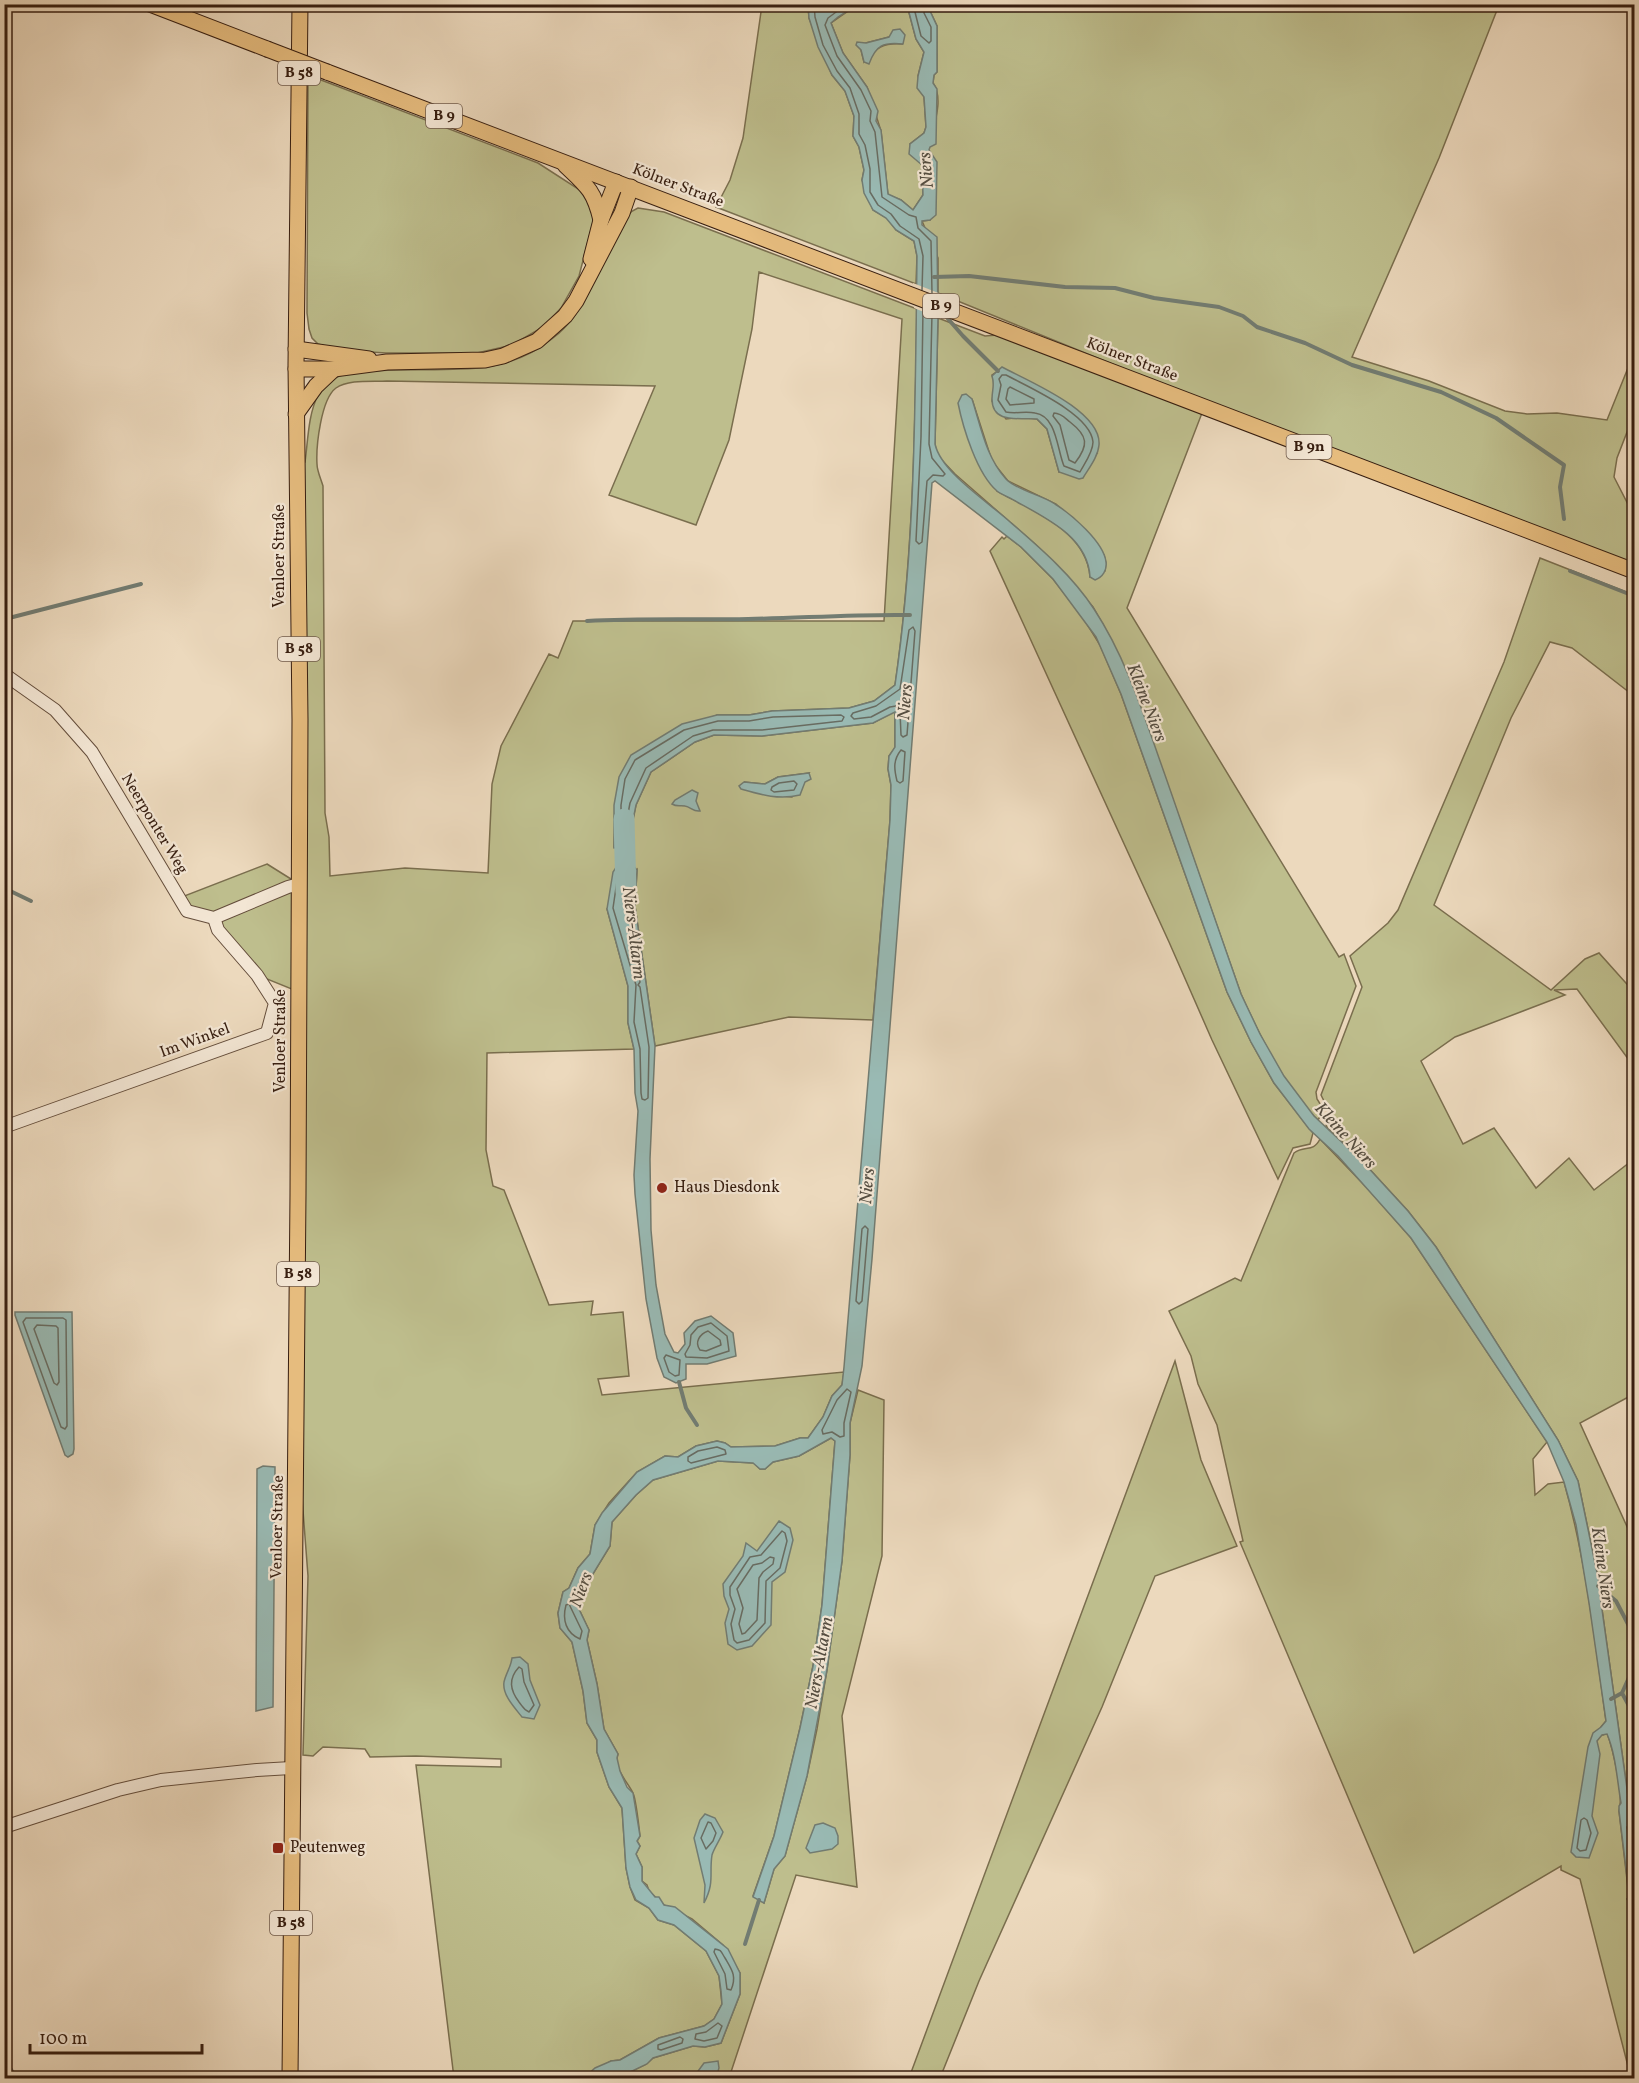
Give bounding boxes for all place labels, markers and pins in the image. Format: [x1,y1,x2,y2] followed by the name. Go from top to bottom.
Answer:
[674,1177,780,1199] place label: Haus Diesdonk
[655,1181,669,1195] marker: Haus Diesdonk
[290,1837,366,1859] place label: Peutenweg
[271,1841,285,1855] marker: Peutenweg

